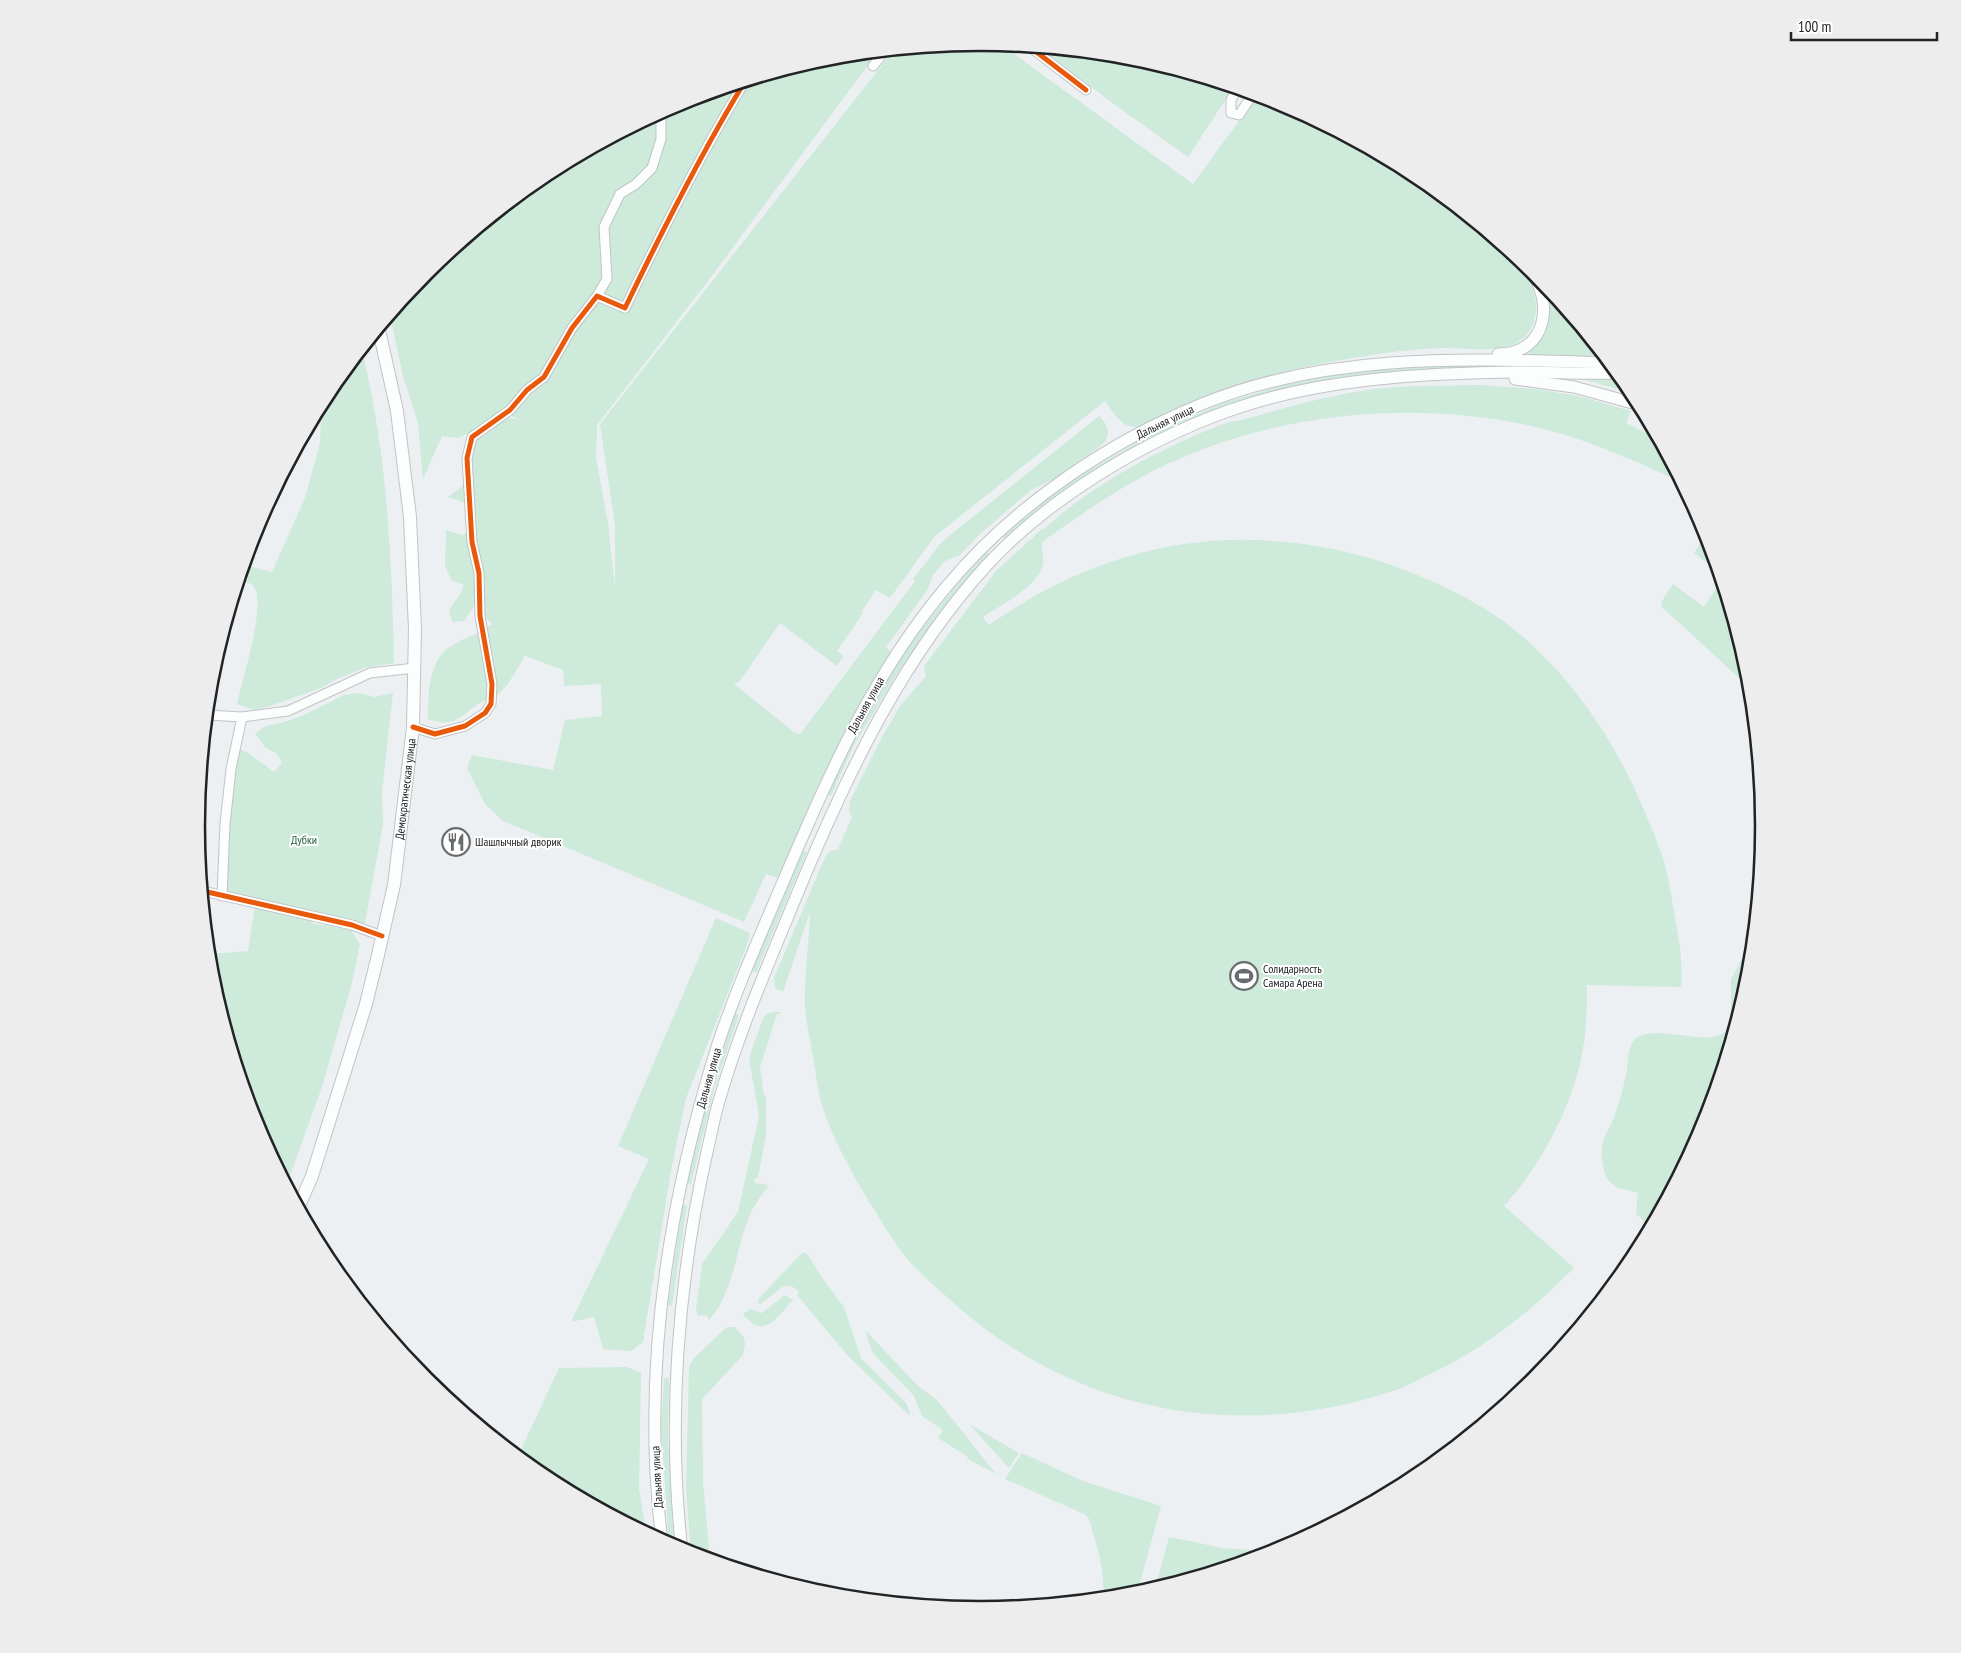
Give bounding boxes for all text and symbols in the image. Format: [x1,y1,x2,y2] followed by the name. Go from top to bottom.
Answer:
[1791,10,1937,42] scale bar
[1798,17,1831,36] text: 100 m
[1133,401,1196,442] street label: Дальняя улица
[844,674,887,736] street label: Дальняя улица
[392,737,419,840] street label: Демократическая улица
[441,827,471,857] restaurant icon: Шашлычный дворик
[291,832,317,847] park label: Дубки
[475,834,562,849] place label: Шашлычный дворик
[1229,961,1259,991] sports icon: Солидарность Самара Арена
[1263,961,1323,990] place label: Солидарность Самара Арена
[693,1046,724,1110] street label: Дальняя улица
[647,1445,666,1509] street label: Дальняя улица

